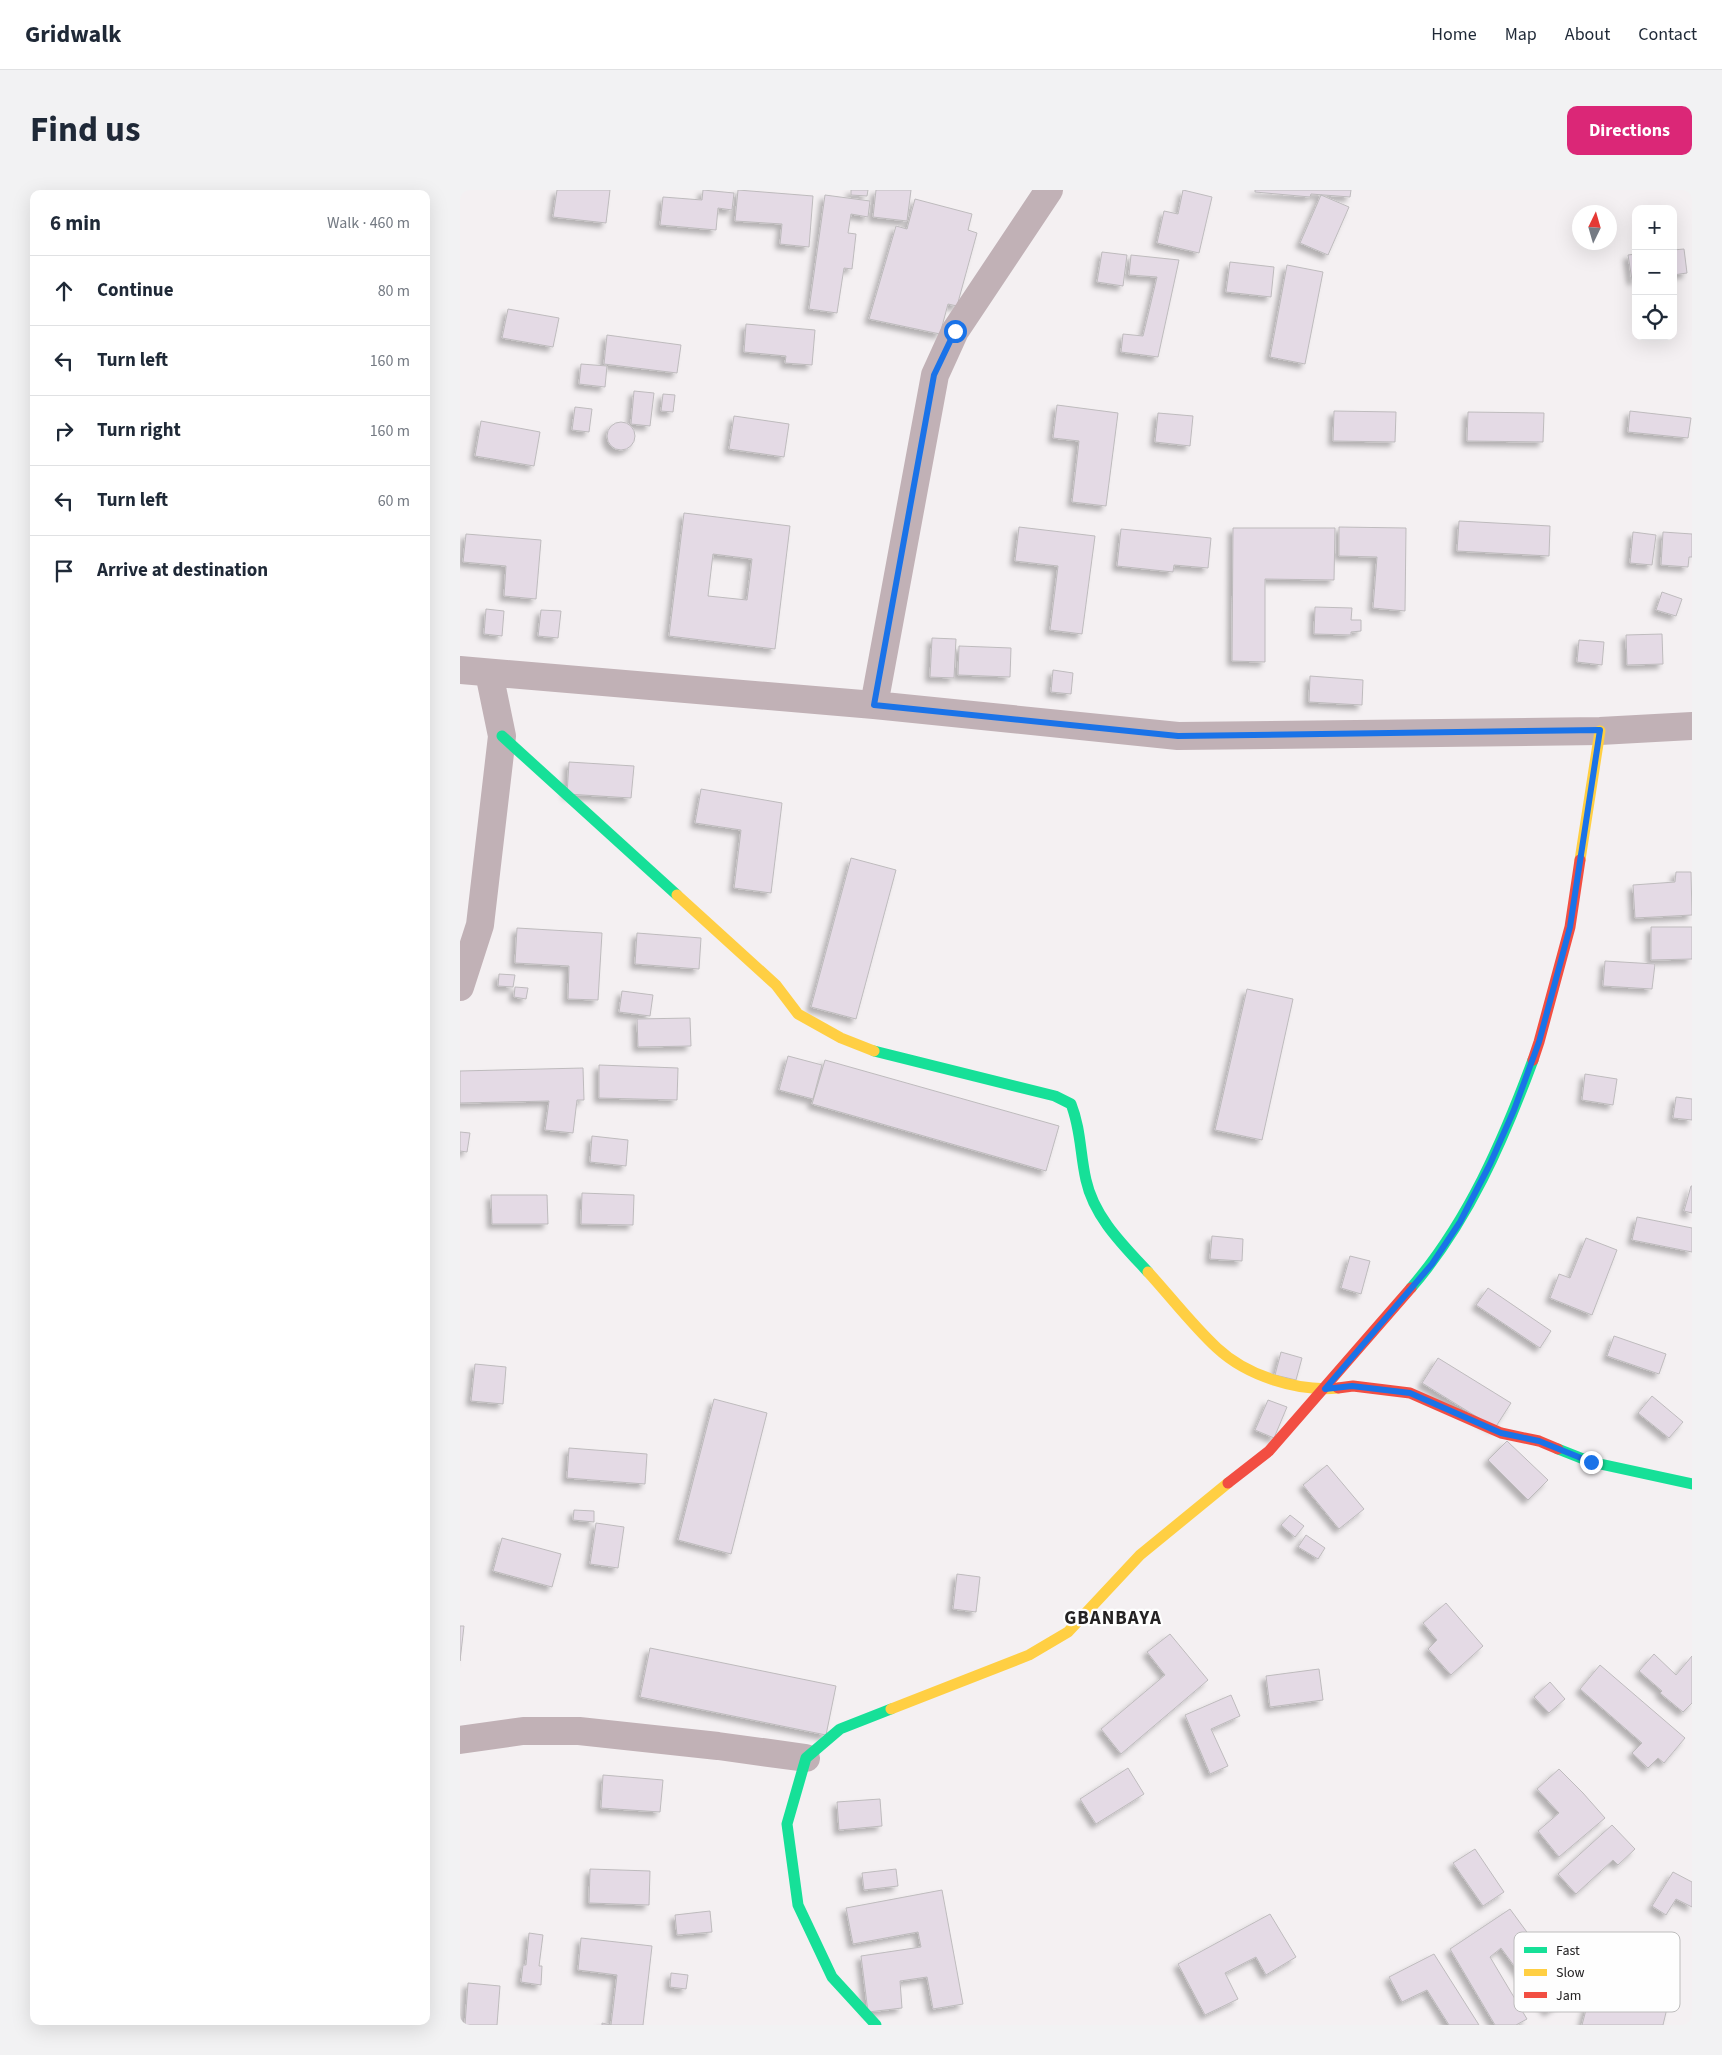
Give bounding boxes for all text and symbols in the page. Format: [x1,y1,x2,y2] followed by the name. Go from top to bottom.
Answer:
[25,17,121,52] text: Gridwalk
[1431,22,1477,47] text: Home
[1505,22,1537,47] text: Map
[1565,22,1610,47] text: About
[1638,22,1697,47] text: Contact
[30,105,140,155] text: Find us
[1567,106,1692,155] button: Directions
[1572,205,1617,250] north arrow
[1632,205,1677,340] map controls
[1632,205,1677,250] button: +
[50,208,101,238] text: 6 min
[327,212,410,234] text: Walk · 460 m
[1632,250,1677,295] button: −
[50,277,78,305] icon: ahead
[97,277,174,304] text: Continue
[378,280,410,302] text: 80 m
[1632,295,1677,340] button: locate
[944,320,967,343] route start
[50,347,78,375] icon: left
[97,347,168,374] text: Turn left
[370,350,410,372] text: 160 m
[50,417,78,445] icon: right
[97,417,181,444] text: Turn right
[370,420,410,442] text: 160 m
[50,487,78,515] icon: left
[97,487,168,514] text: Turn left
[378,490,410,512] text: 60 m
[50,557,78,585] icon: arrive
[97,557,268,584] text: Arrive at destination
[1580,1451,1603,1474] route end
[1064,1605,1162,1632] district label: GBANBAYA
[1514,1932,1680,2012] legend
[1556,1941,1580,1961] text: Fast
[1556,1963,1585,1983] text: Slow
[1556,1986,1581,2006] text: Jam

